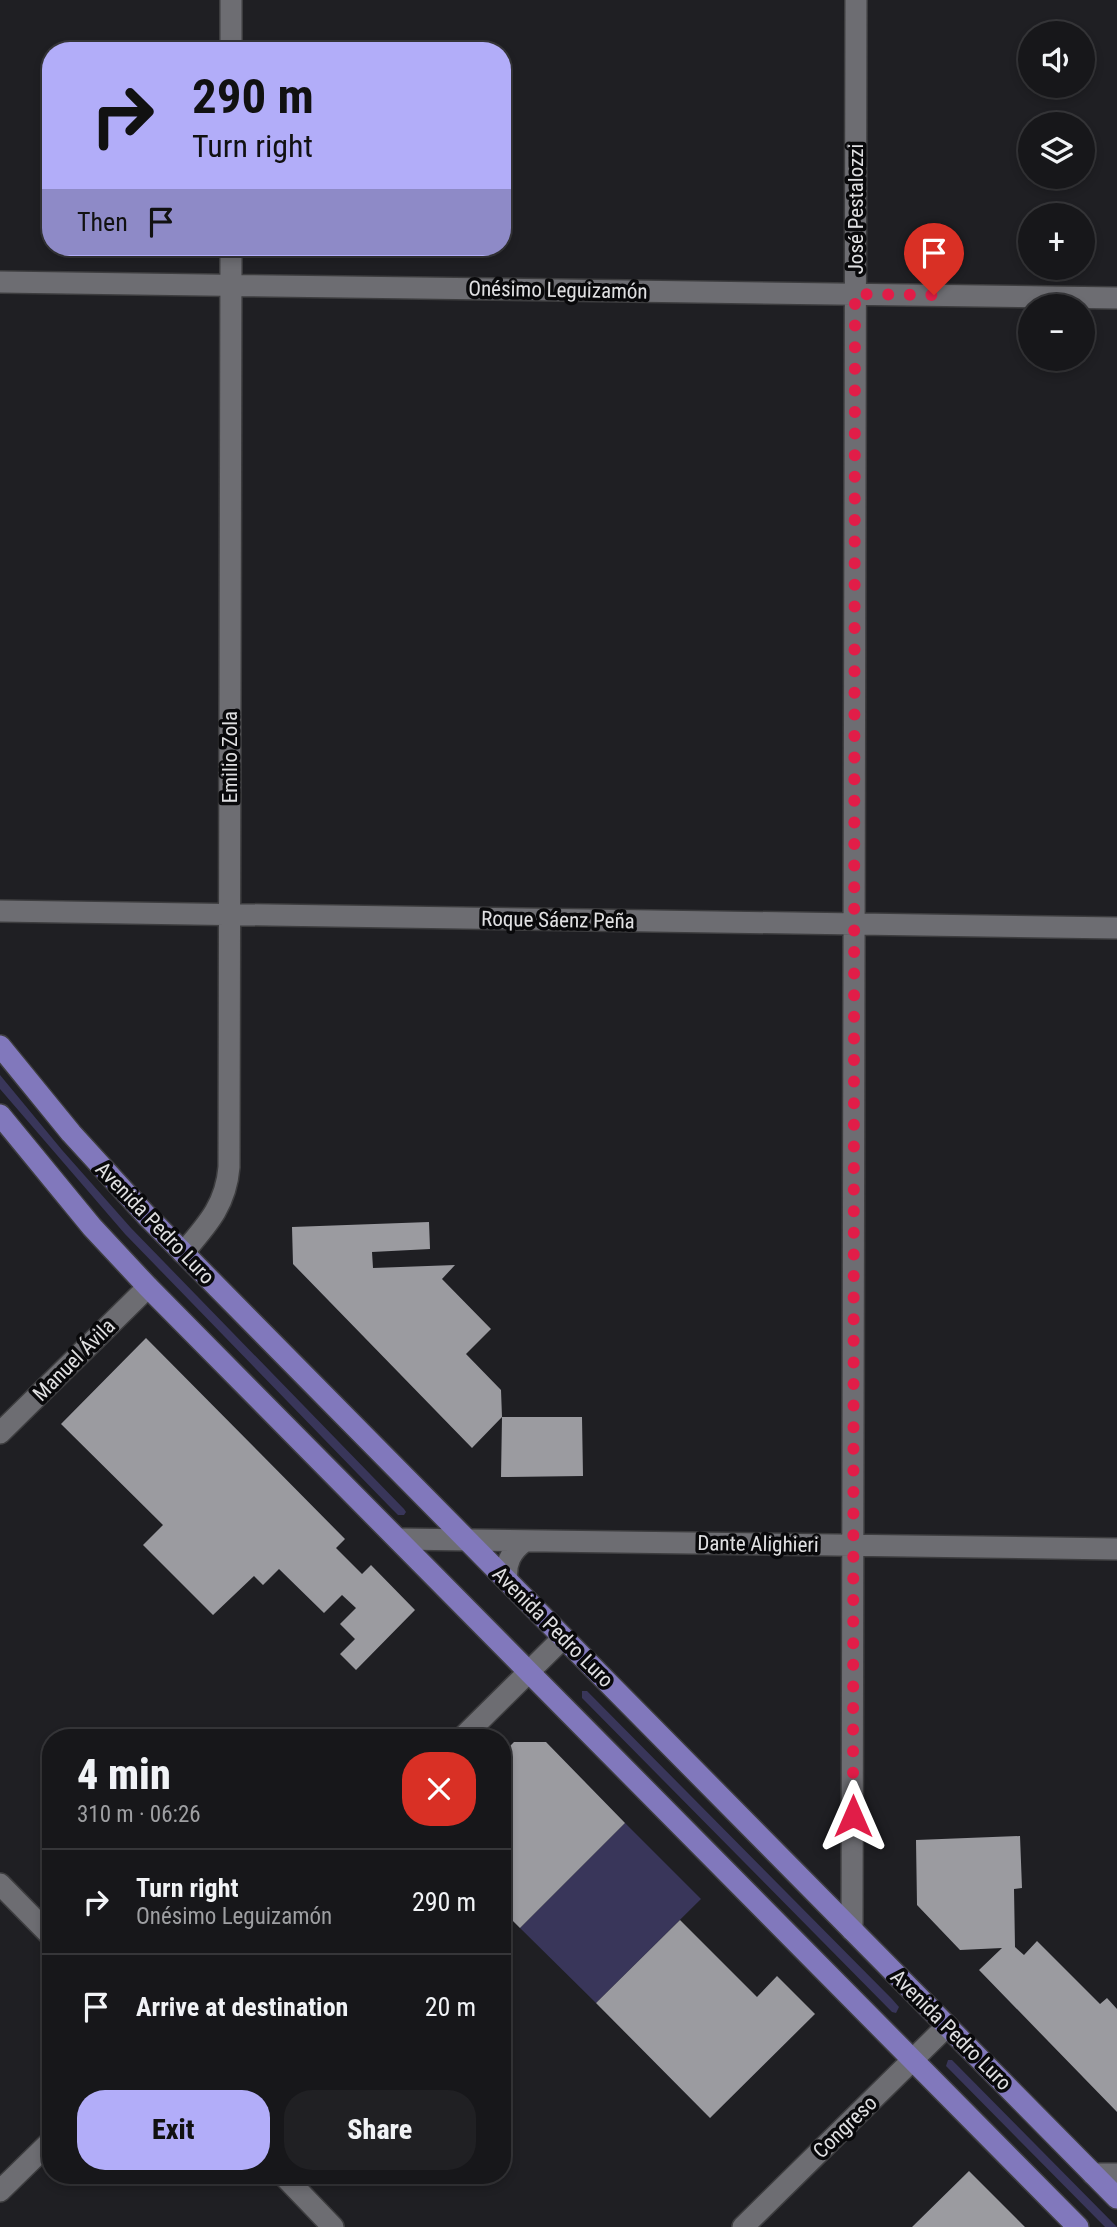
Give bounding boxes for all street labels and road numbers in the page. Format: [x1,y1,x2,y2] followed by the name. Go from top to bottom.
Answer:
[844,144,868,274] street label: José Pestalozzi
[468,276,648,304] street label: Onésimo Leguizamón
[218,711,242,803] street label: Emilio Zola
[481,907,635,933] street label: Roque Sáenz Peña
[91,1157,219,1289] street label: Avenida Pedro Luro
[28,1314,120,1406] street label: Manuel Ávila
[697,1531,819,1557] street label: Dante Alighieri
[488,1562,618,1692] street label: Avenida Pedro Luro
[886,1965,1016,2095] street label: Avenida Pedro Luro
[808,2091,882,2163] street label: Congreso

